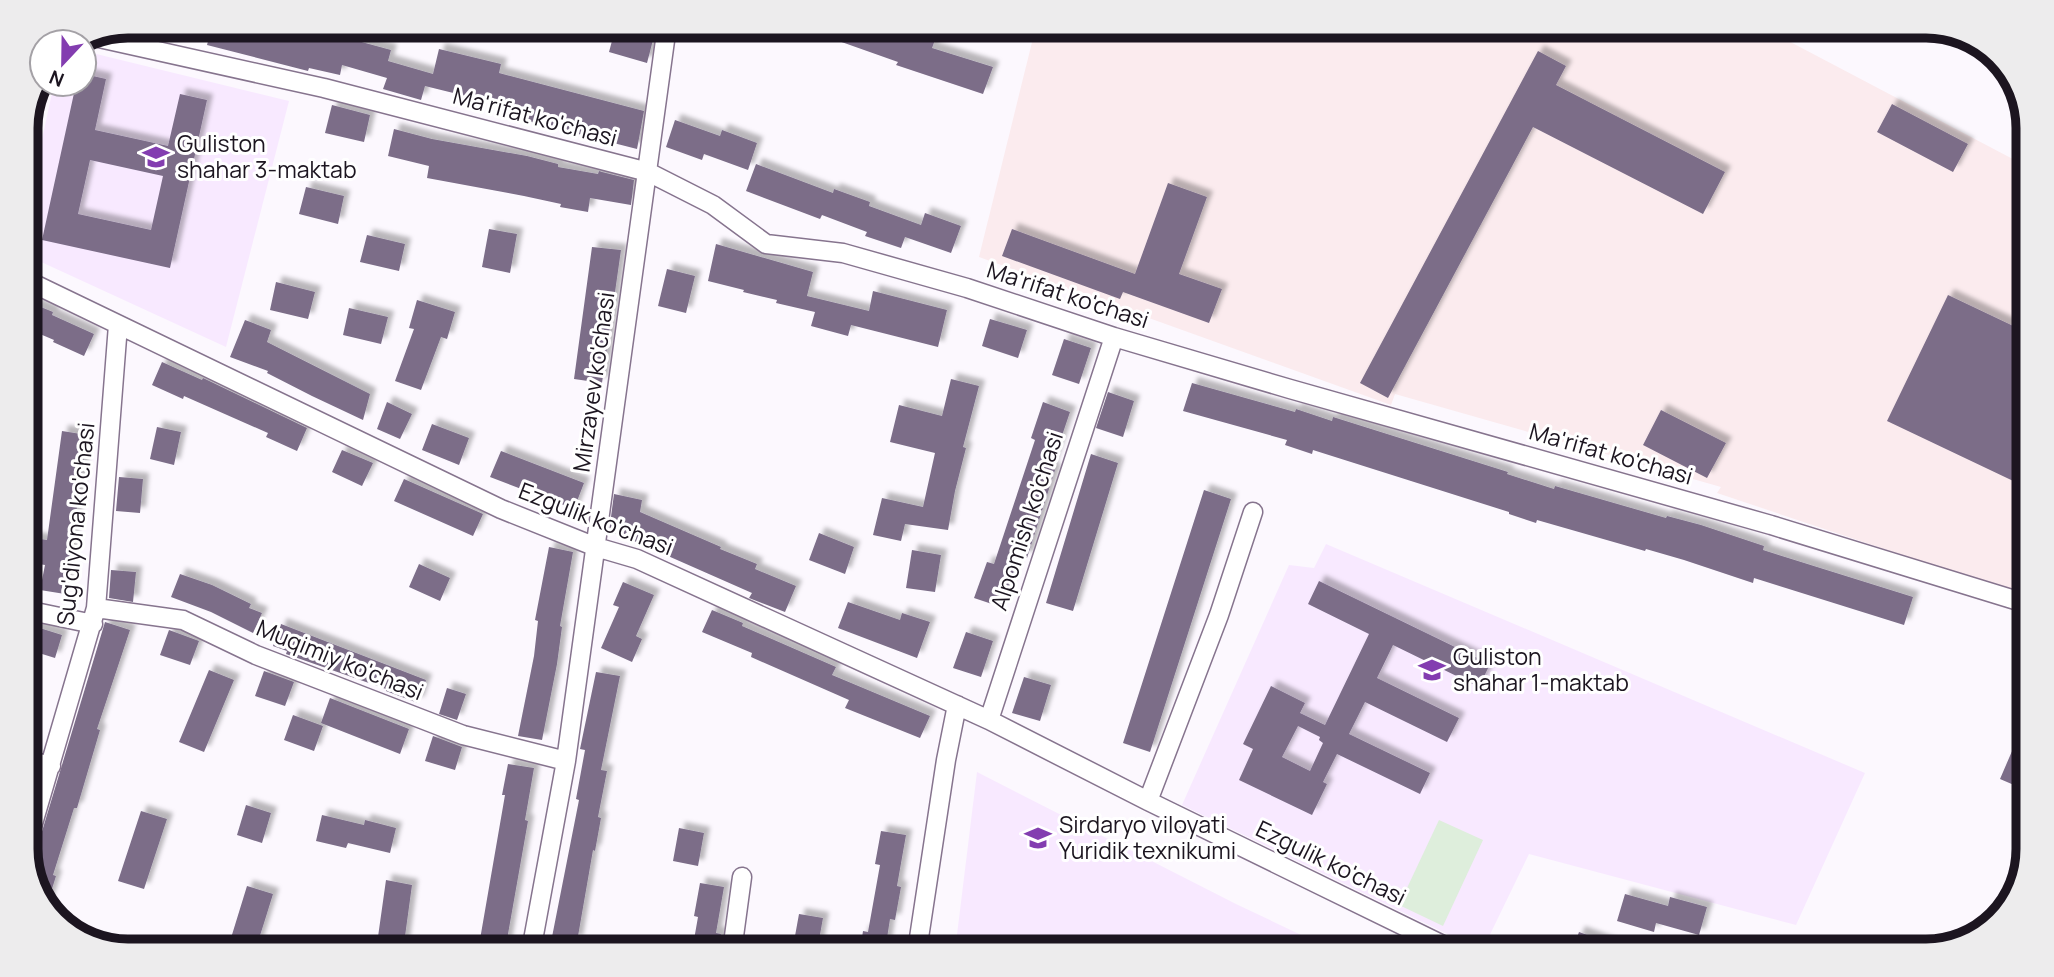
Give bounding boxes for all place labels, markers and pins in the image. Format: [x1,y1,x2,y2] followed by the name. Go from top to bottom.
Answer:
[177,127,357,185] place label: Guliston shahar 3-maktab
[141,142,171,172] school or university icon: Guliston shahar 3-maktab
[1453,640,1629,698] place label: Guliston shahar 1-maktab
[1417,655,1447,685] school or university icon: Guliston shahar 1-maktab
[1059,808,1236,866] place label: Sirdaryo viloyati Yuridik texnikumi
[1023,823,1053,853] school or university icon: Sirdaryo viloyati Yuridik texnikumi

